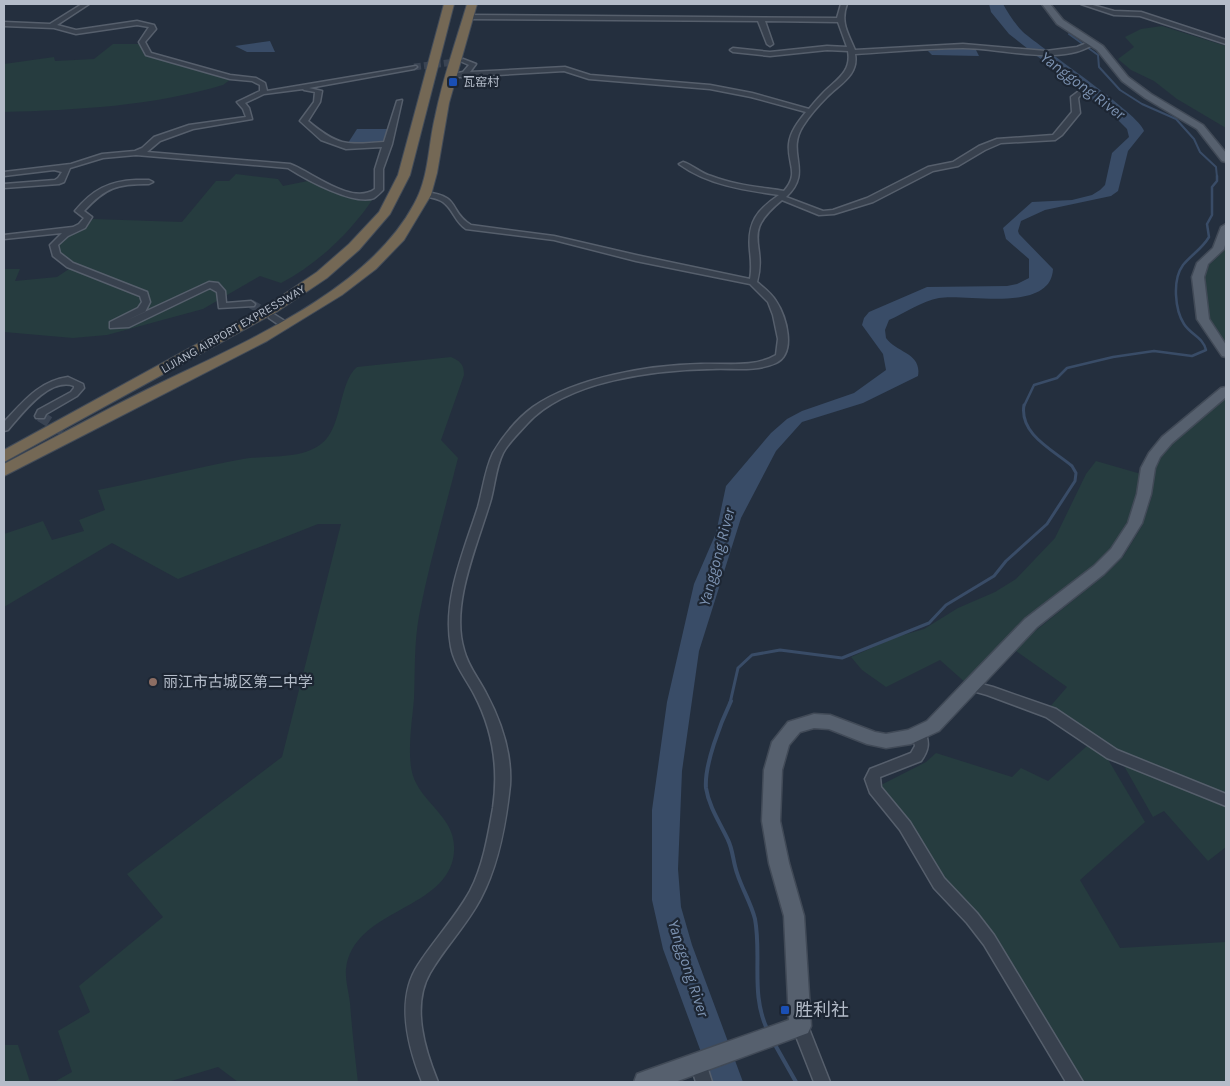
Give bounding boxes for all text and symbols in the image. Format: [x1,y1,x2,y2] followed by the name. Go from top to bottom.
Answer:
[1036,47,1129,124] water label: Yanggong River
[463,75,500,89] place label: 瓦窑村
[447,76,459,88] marker: 瓦窑村
[158,282,308,376] street label: LIJIANG AIRPORT EXPRESSWAY
[694,505,739,609] water label: Yanggong River
[163,673,313,691] place label: 丽江市古城区第二中学
[147,676,159,688] marker: 丽江市古城区第二中学
[664,917,713,1020] water label: Yanggong River
[795,999,849,1021] place label: 胜利社
[779,1004,791,1016] marker: 胜利社

